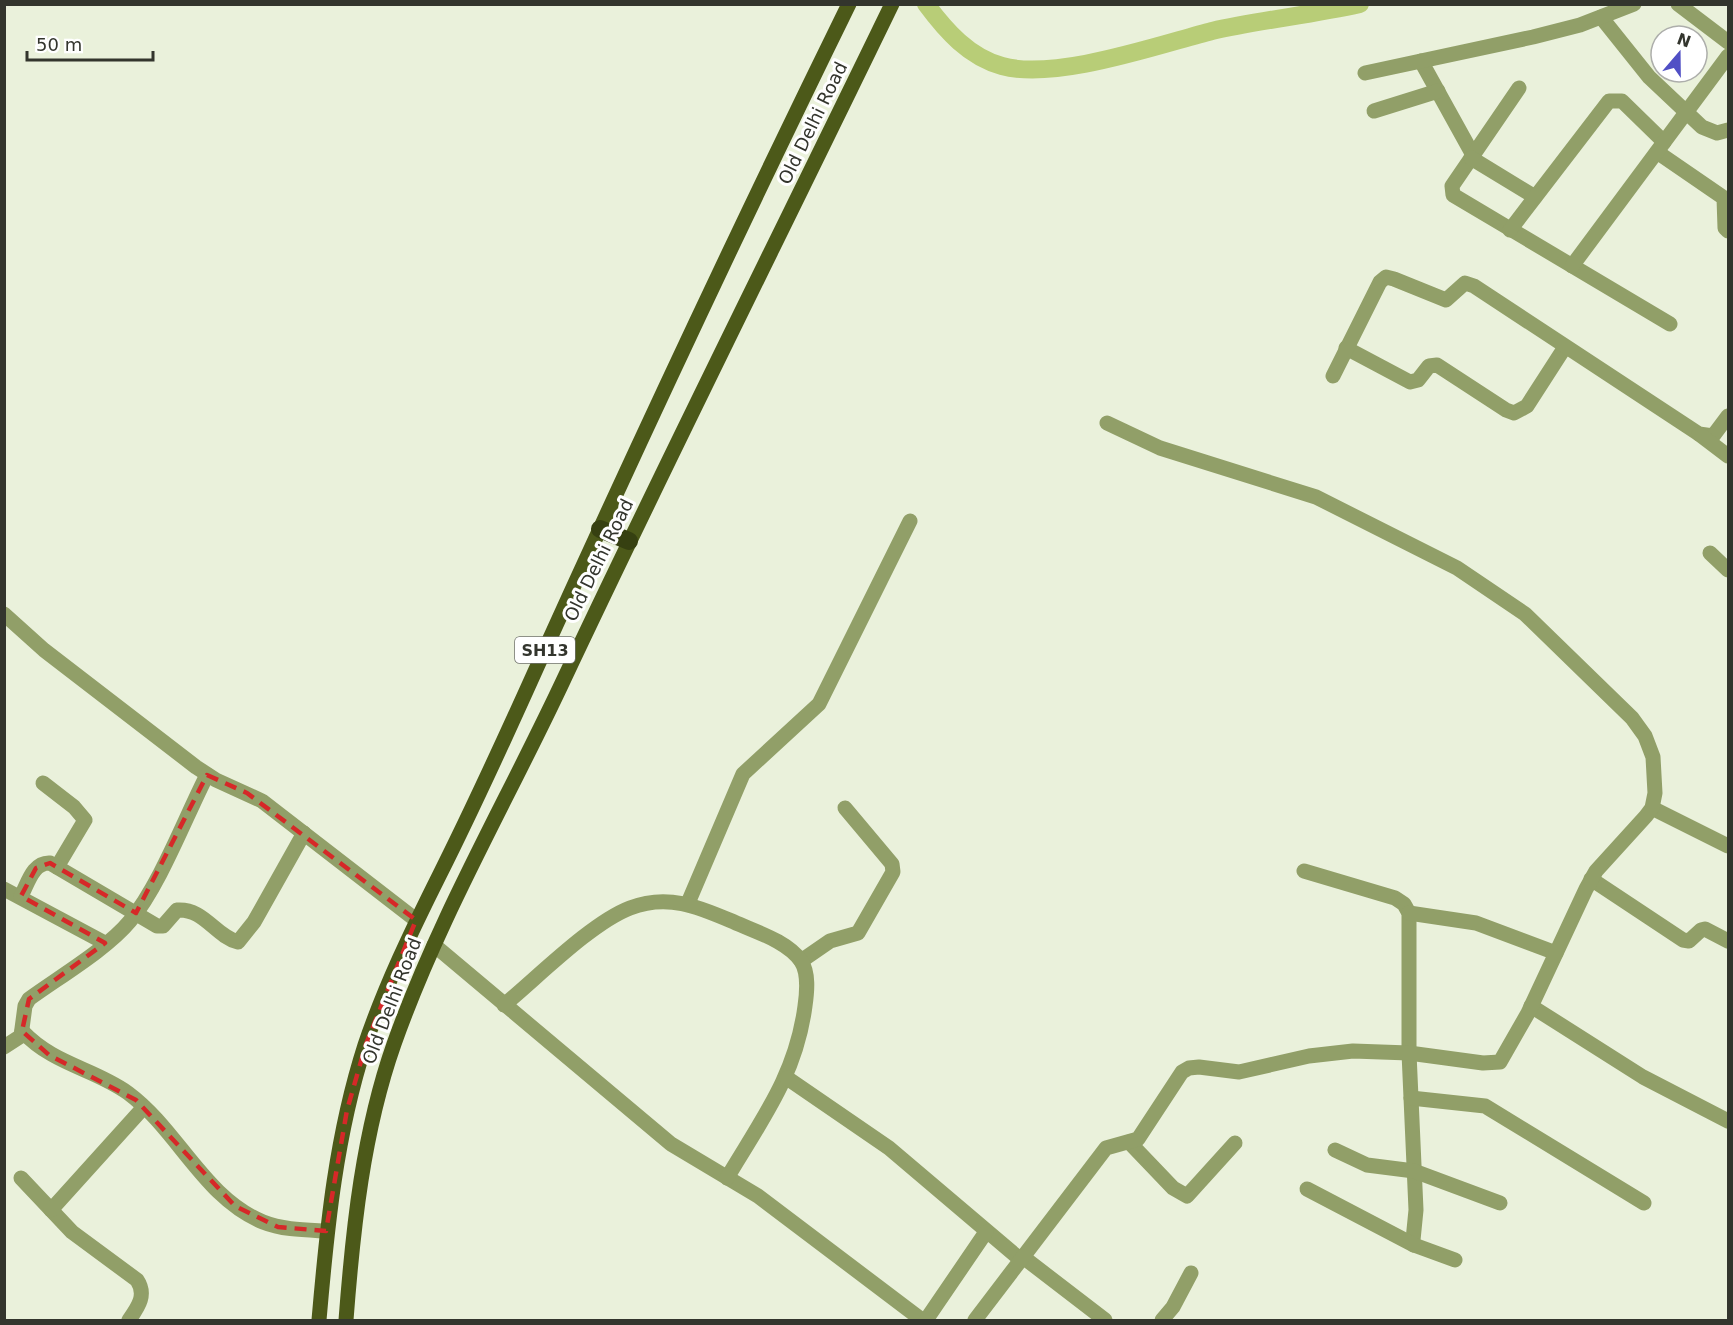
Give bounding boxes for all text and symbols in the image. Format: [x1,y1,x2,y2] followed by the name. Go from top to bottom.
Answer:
[27,24,153,62] scale bar
[1649,24,1709,84] north arrow
[1674,29,1694,52] text: N
[36,34,82,55] text: 50 m
[774,58,851,187] street label: Old Delhi Road
[560,495,637,624] street label: Old Delhi Road
[515,637,575,663] road number: SH13
[358,935,425,1067] street label: Old Delhi Road

